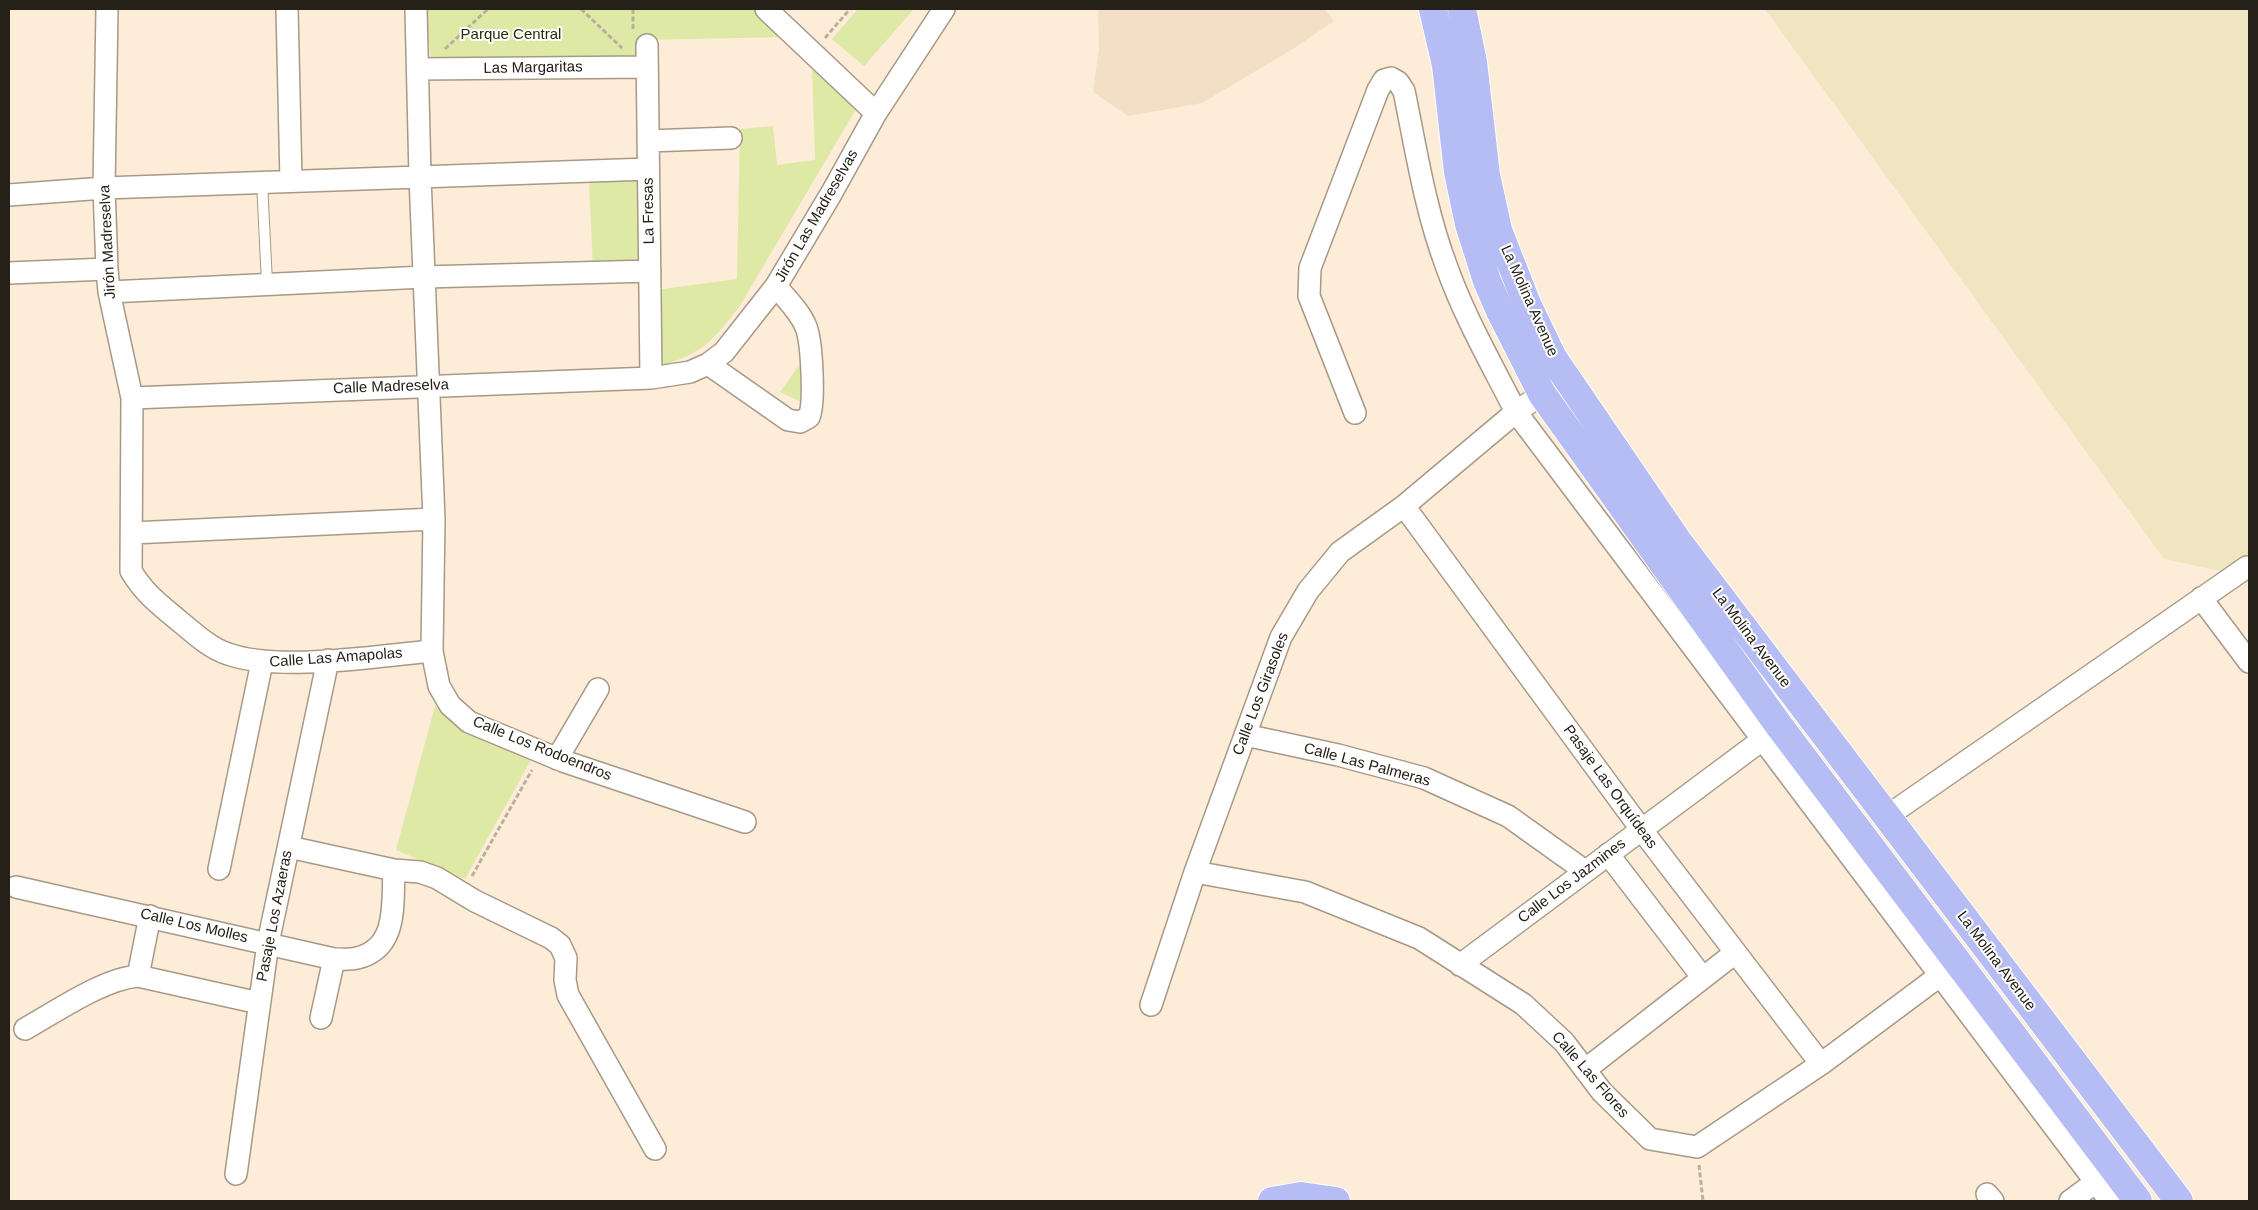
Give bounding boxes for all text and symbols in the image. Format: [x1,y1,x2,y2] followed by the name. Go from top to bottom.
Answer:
[461,26,561,44] park label: Parque Central
[483,58,583,78] street label: Las Margaritas
[772,147,862,285] street label: Jirón Las Madreselvas
[639,178,659,244] street label: La Fresas
[96,185,120,299] street label: Jirón Madreselva
[1496,243,1562,359] street label: La Molina Avenue
[333,376,449,398] street label: Calle Madreselva
[1708,585,1794,691] street label: La Molina Avenue
[1229,630,1293,758] street label: Calle Los Girasoles
[269,644,403,672] street label: Calle Las Amapolas
[470,713,614,785] street label: Calle Los Rodoendros
[1559,722,1661,852] street label: Pasaje Las Orquídeas
[1302,739,1432,791] street label: Calle Las Palmeras
[1515,835,1629,927] street label: Calle Los Jazmines
[253,849,297,983] street label: Pasaje Los Azaeras
[138,905,250,947] street label: Calle Los Molles
[1953,908,2039,1014] street label: La Molina Avenue
[1548,1028,1632,1122] street label: Calle Las Flores

